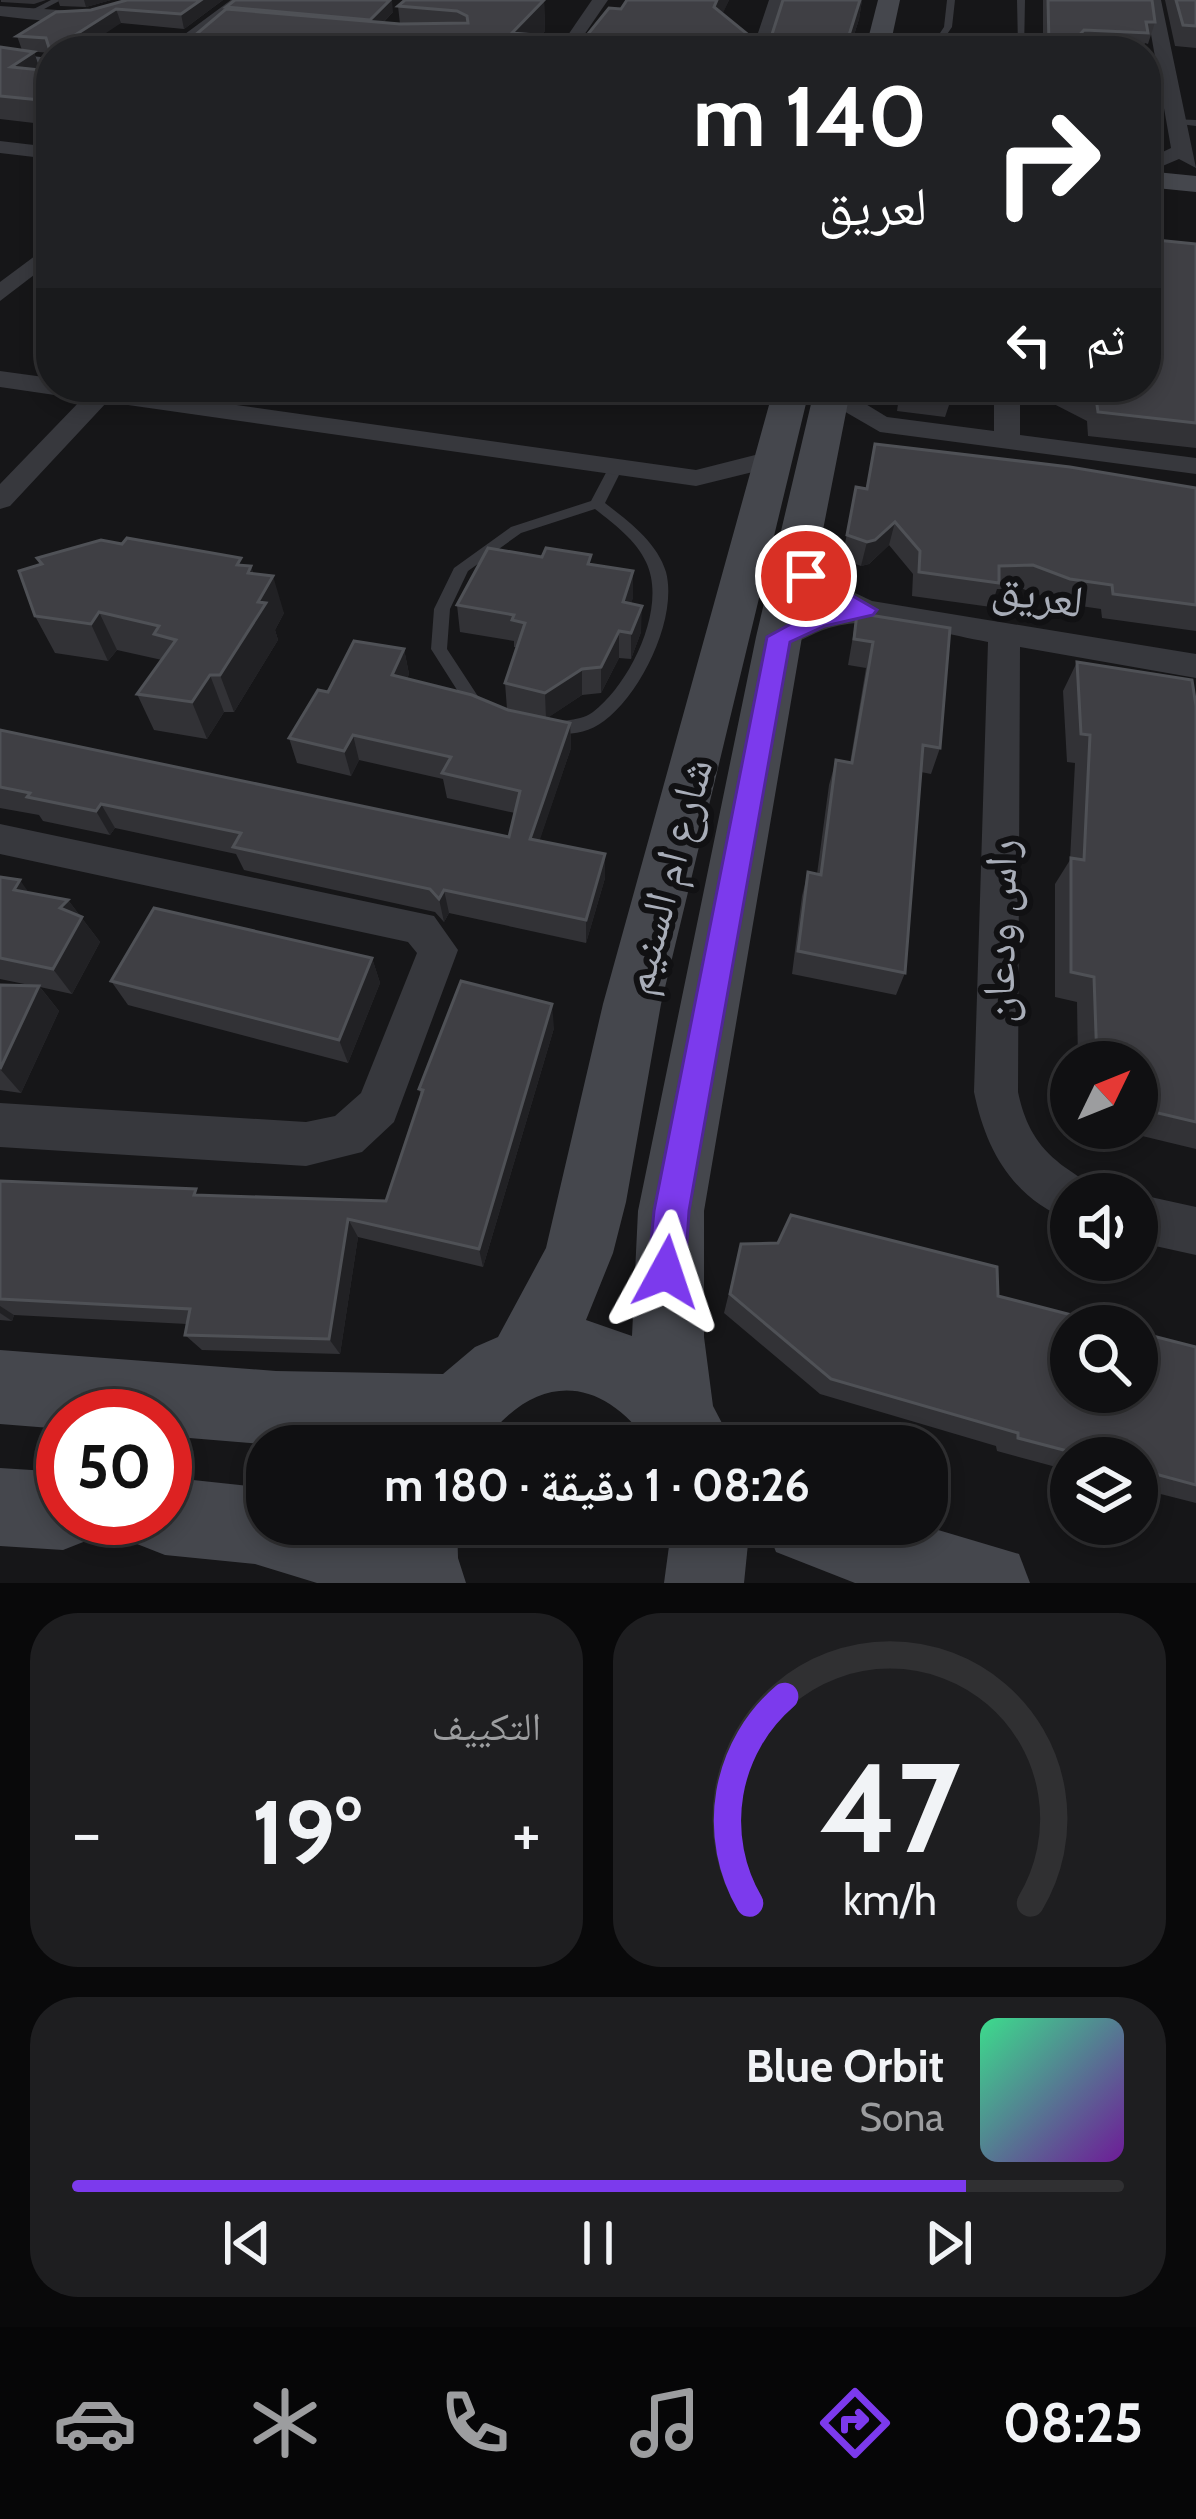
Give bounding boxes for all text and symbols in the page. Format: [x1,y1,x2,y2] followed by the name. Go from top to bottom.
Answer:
[693,65,927,167] text: 140 m
[969,84,1125,240] icon: right
[818,173,927,239] text: لعريق
[996,312,1062,378] icon: left
[1086,312,1125,366] text: ثم
[755,525,857,627] pin
[773,543,839,609] icon: arrive
[988,560,1087,629] street label: لعريق
[609,752,727,1001] street label: شارع ام السنيم
[970,839,1029,1023] street label: راس ودعان
[1050,1041,1158,1149] north arrow
[1050,1041,1158,1545] map controls
[1050,1173,1158,1281] button: sound
[603,1209,729,1335] position arrow
[1050,1305,1158,1413] button: search
[36,1389,192,1545] speed limit sign: 50
[1050,1437,1158,1545] button: layers
[384,1458,810,1512] text: 08:26 · 1 دقيقة · 180 m
[432,1702,541,1750] text: التكييف
[819,1732,960,1883] text: 47
[252,1777,361,1887] text: 19°
[72,1792,101,1873] text: −
[512,1792,541,1873] text: +
[843,1874,936,1926] text: km/h
[746,2039,944,2093] text: Blue Orbit
[859,2093,944,2141] text: Sona
[214,2210,280,2276] icon: previous
[565,2210,631,2276] icon: pause
[916,2210,982,2276] icon: next
[53,2381,137,2465] icon: car
[243,2381,327,2465] icon: climate
[433,2381,517,2465] icon: phone
[623,2381,707,2465] icon: music
[813,2381,897,2465] icon: directions
[1003,2390,1143,2456] text: 08:25

